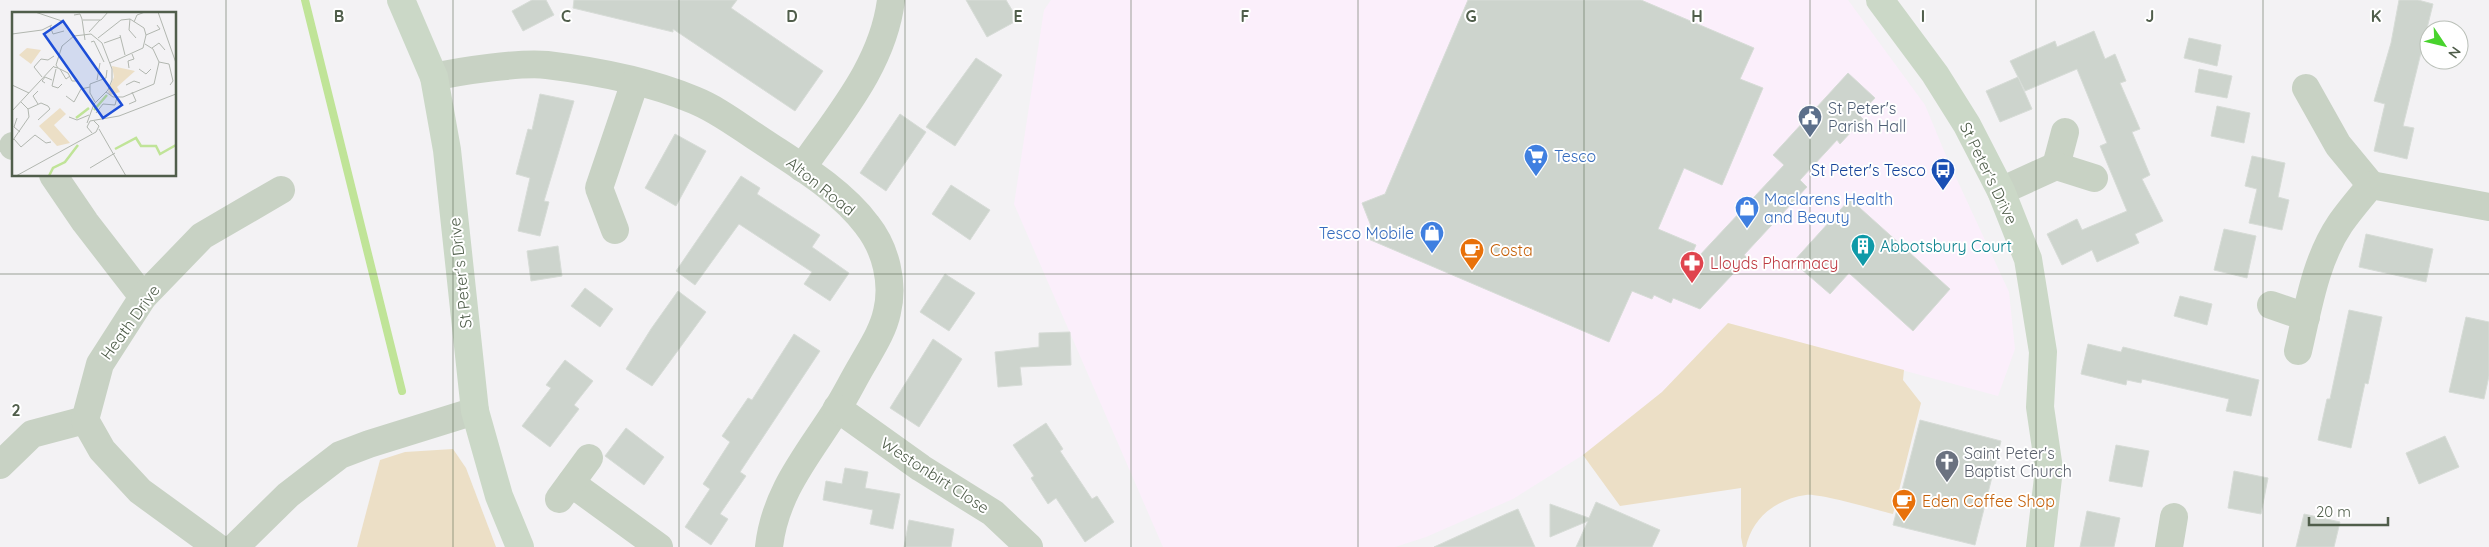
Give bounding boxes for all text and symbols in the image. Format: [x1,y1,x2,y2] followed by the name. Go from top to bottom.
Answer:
[334,6,344,26] text: B
[561,6,571,26] text: C
[786,6,798,26] text: D
[1013,6,1023,26] text: E
[1241,6,1250,26] text: F
[1465,6,1477,26] text: G
[1691,6,1703,26] text: H
[1921,6,1925,26] text: I
[2146,6,2154,26] text: J
[2371,6,2381,26] text: K
[12,12,176,176] inset map
[2419,20,2469,70] north arrow
[2444,43,2465,62] text: N
[1828,98,1906,136] place label: St Peter's Parish Hall
[1797,104,1823,138] public building icon: St Peter's Parish Hall
[1956,119,2022,227] street label: St Peter's Drive
[1523,143,1549,177] supermarket icon: Tesco
[1554,146,1596,166] place label: Tesco
[783,152,859,220] street label: Alton Road
[1930,157,1956,191] bus stop icon: St Peter's Tesco
[1811,160,1926,180] place label: St Peter's Tesco
[1764,189,1893,227] place label: Maclarens Health and Beauty
[1734,195,1760,229] shop icon: Maclarens Health and Beauty
[444,217,476,329] street label: St Peter's Drive
[1419,220,1445,254] shop icon: Tesco Mobile
[1319,223,1414,243] place label: Tesco Mobile
[1850,233,1876,267] building icon: Abbotsbury Court
[1880,236,2012,256] place label: Abbotsbury Court
[1459,237,1485,271] cafe icon: Costa
[1490,240,1533,260] place label: Costa
[1679,250,1705,284] pharmacy icon: Lloyds Pharmacy
[1710,253,1838,273] place label: Lloyds Pharmacy
[96,281,164,363] street label: Heath Drive
[11,400,21,420] text: 2
[877,433,993,517] street label: Westonbirt Close
[1964,443,2072,481] place label: Saint Peter's Baptist Church
[1934,449,1960,483] church icon: Saint Peter's Baptist Church
[1891,488,1917,522] cafe icon: Eden Coffee Shop
[1922,491,2055,511] place label: Eden Coffee Shop
[2309,494,2388,526] scale bar
[2316,502,2351,521] text: 20 m

